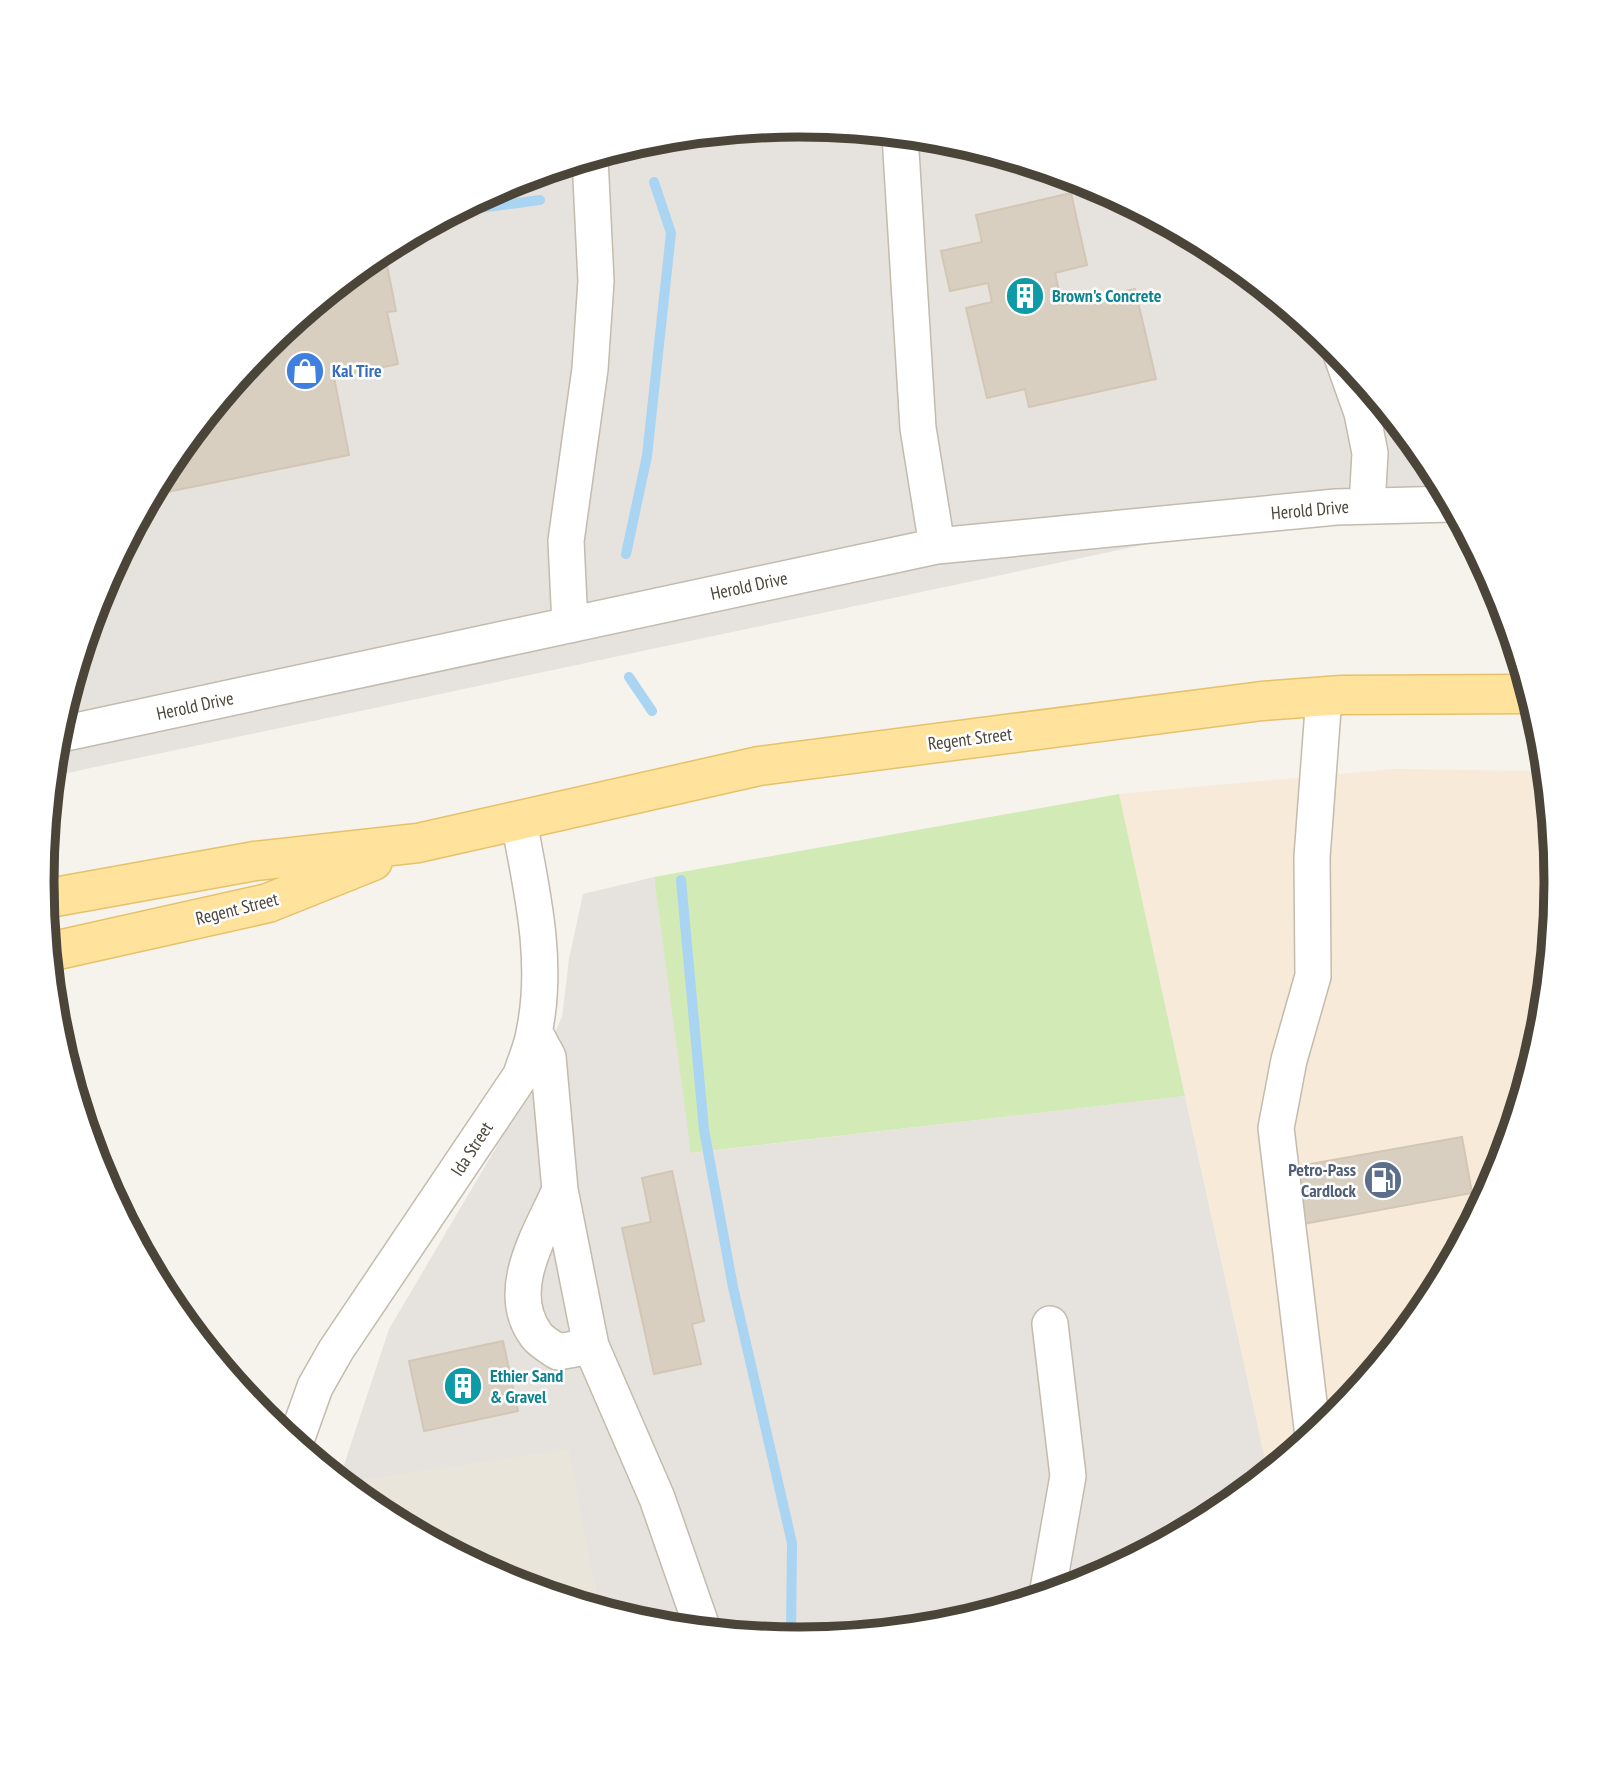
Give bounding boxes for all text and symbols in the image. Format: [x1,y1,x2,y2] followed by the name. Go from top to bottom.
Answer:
[1004,275,1046,317] building icon: Brown's Concrete
[1052,284,1162,307] place label: Brown's Concrete
[284,350,326,392] shop icon: Kal Tire
[332,359,382,382] place label: Kal Tire
[1270,495,1350,524] street label: Herold Drive
[708,566,790,605] street label: Herold Drive
[154,686,236,725] street label: Herold Drive
[927,722,1013,755] street label: Regent Street
[193,887,281,930] street label: Regent Street
[446,1117,498,1180] street label: Ida Street
[1288,1158,1357,1202] place label: Petro-Pass Cardlock
[1362,1159,1404,1201] fuel station icon: Petro-Pass Cardlock
[490,1364,563,1408] place label: Ethier Sand & Gravel
[442,1365,484,1407] building icon: Ethier Sand & Gravel

